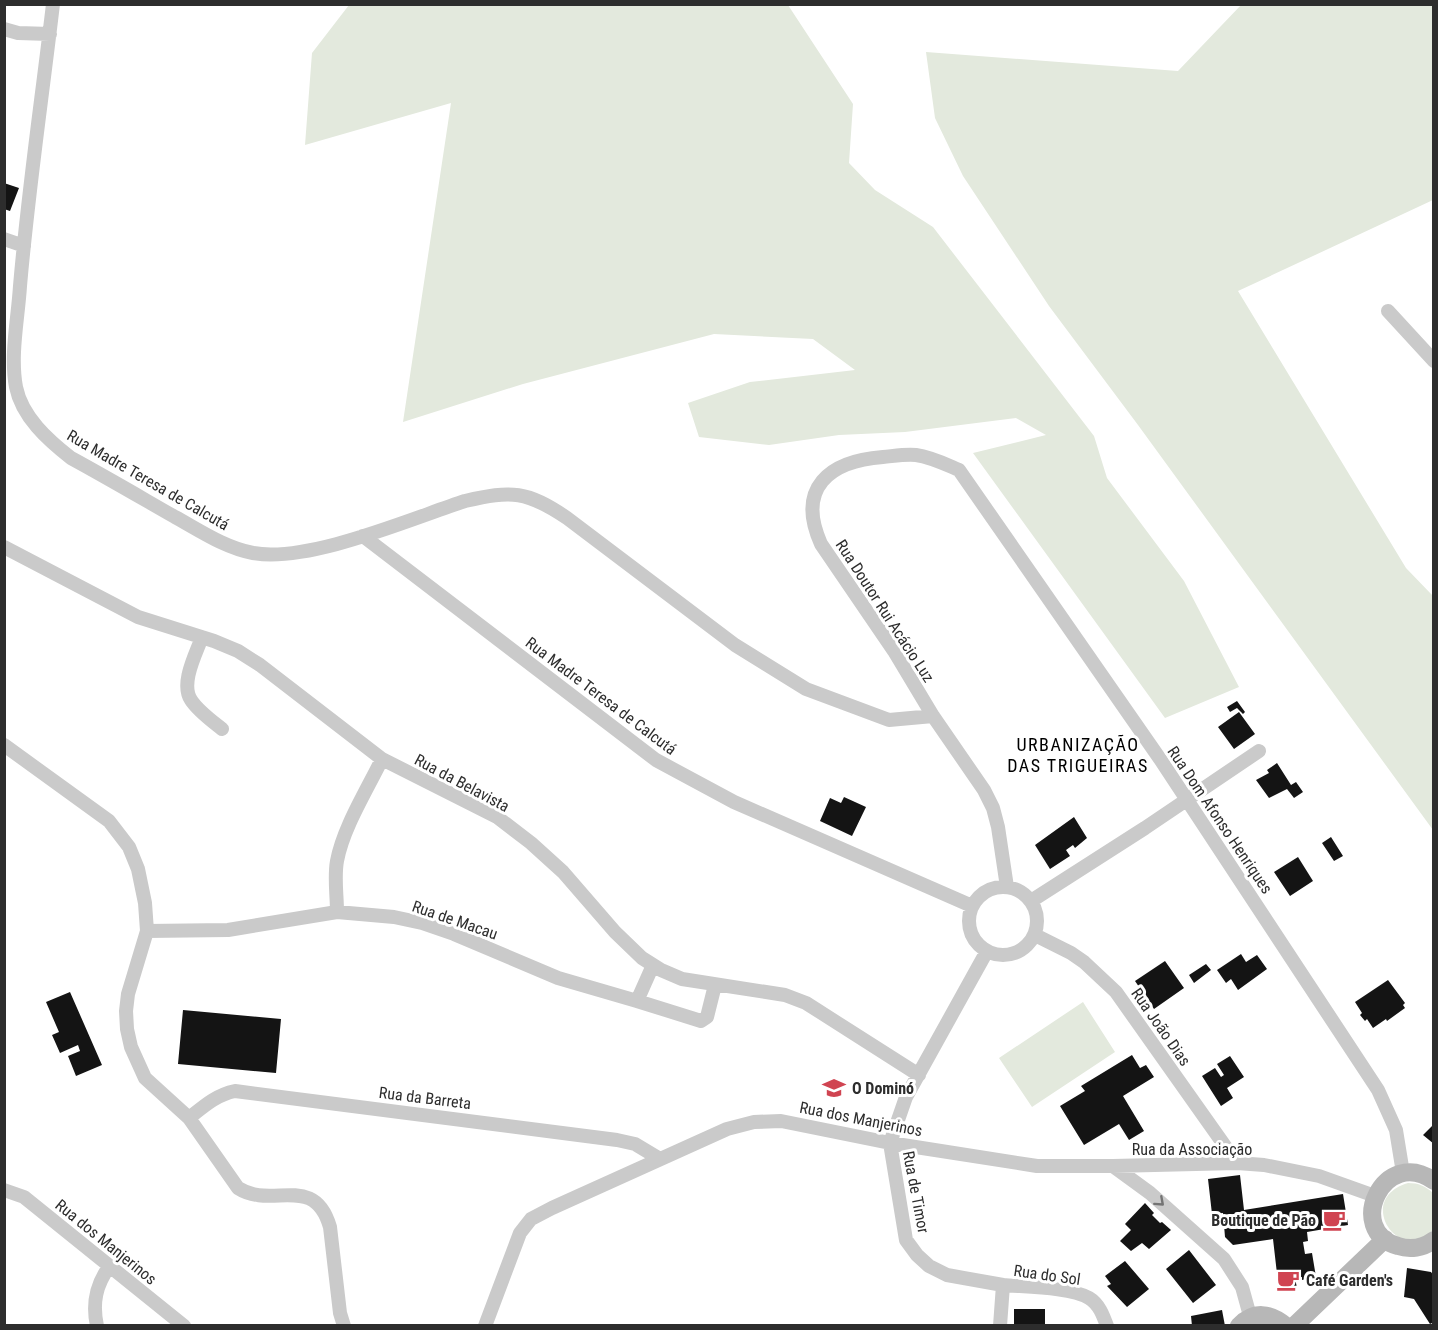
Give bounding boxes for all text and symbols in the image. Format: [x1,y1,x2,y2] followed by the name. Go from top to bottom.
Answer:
[64,426,232,534] street label: Rua Madre Teresa de Calcutá
[832,536,938,686] street label: Rua Doutor Rui Acácio Luz
[522,633,680,759] street label: Rua Madre Teresa de Calcutá
[1007,734,1149,776] district label: URBANIZAÇÃO DAS TRIGUEIRAS
[1164,743,1276,897] street label: Rua Dom Afonso Henriques
[411,750,513,816] street label: Rua da Belavista
[410,896,500,944] street label: Rua de Macau
[1127,984,1195,1070] street label: Rua João Dias
[821,1075,847,1101] school or university icon: O Dominó
[852,1079,914,1098] place label: O Dominó
[378,1083,472,1113] street label: Rua da Barreta
[798,1098,924,1140] street label: Rua dos Manjerinos
[1132,1140,1252,1159] street label: Rua da Associação
[899,1149,933,1235] street label: Rua de Timor
[52,1195,160,1289] street label: Rua dos Manjerinos
[1153,1195,1164,1206] one-way arrow
[1321,1207,1347,1233] cafe icon: Boutique de Pão
[1211,1211,1316,1230] place label: Boutique de Pão
[1012,1261,1082,1289] street label: Rua do Sol
[1275,1267,1301,1293] cafe icon: Café Garden's
[1306,1271,1393,1290] place label: Café Garden's

